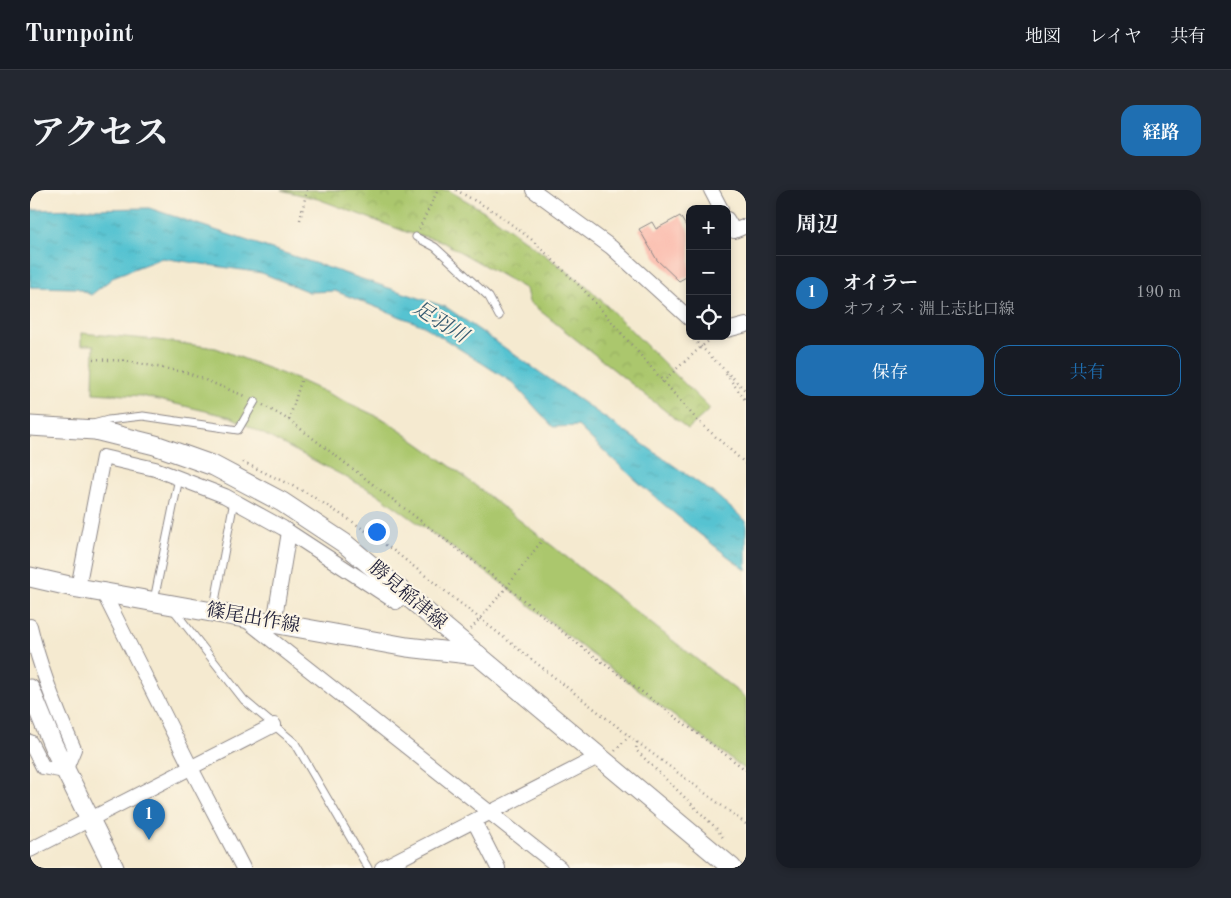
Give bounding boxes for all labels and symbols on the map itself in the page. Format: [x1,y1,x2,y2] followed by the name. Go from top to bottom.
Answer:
[409,297,473,348] water label: 足羽川
[364,519,390,545] your location
[365,557,451,634] street label: 勝見稲津線
[205,599,302,637] street label: 篠尾出作線
[133,799,165,840] pin: 1

